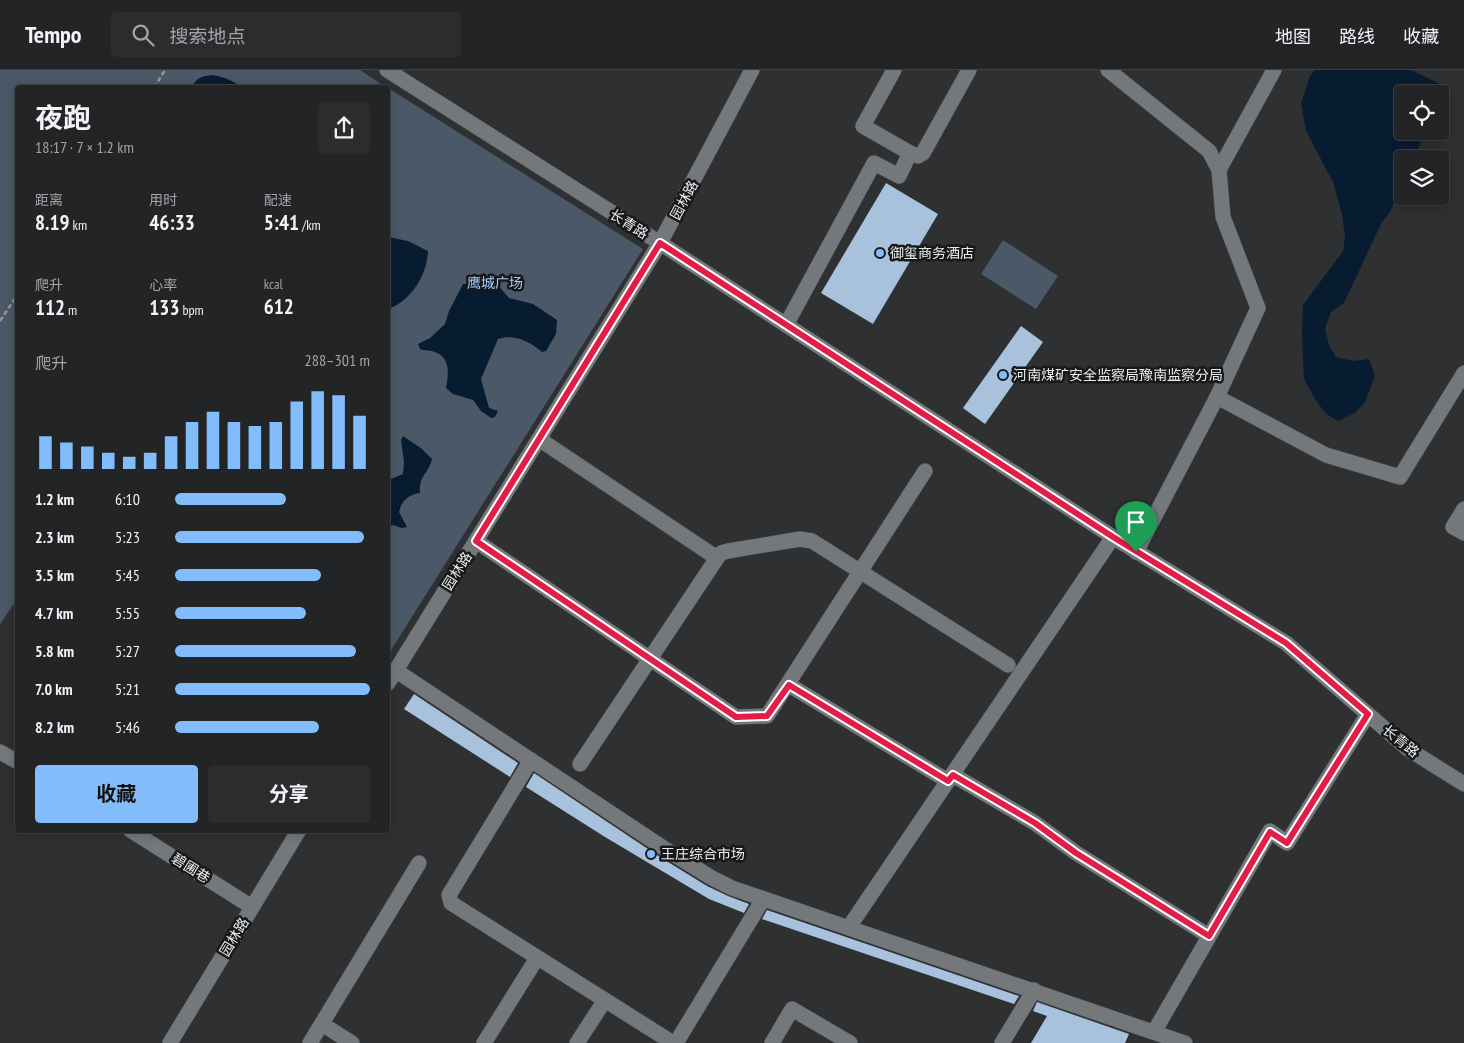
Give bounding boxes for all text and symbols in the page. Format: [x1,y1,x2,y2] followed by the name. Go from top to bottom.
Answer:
[111,12,461,57] search box
[25,19,81,50] text: Tempo
[129,21,157,49] icon: search
[169,24,245,48] text: 搜索地点
[1275,25,1311,48] text: 地图
[1339,25,1375,48] text: 路线
[1403,25,1439,48] text: 收藏
[1394,85,1449,205] map controls
[1394,85,1449,140] button: locate
[35,99,91,136] text: 夜跑
[318,102,370,154] button: share
[35,137,134,157] text: 18:17 · 7 × 1.2 km
[1394,150,1449,205] button: layers
[666,177,702,223] street label: 园林路
[35,191,63,209] text: 距离
[149,191,177,209] text: 用时
[264,191,292,209] text: 配速
[606,205,652,243] street label: 长青路
[35,209,70,236] text: 8.19
[149,209,195,236] text: 46:33
[264,209,299,236] text: 5:41
[70,216,87,234] text: km
[299,216,321,234] text: /km
[890,244,974,262] place label: 御玺商务酒店
[874,247,886,259] marker: 御玺商务酒店
[467,274,523,292] park label: 鹰城广场
[264,275,283,293] text: kcal
[35,276,63,294] text: 爬升
[149,276,177,294] text: 心率
[264,293,294,320] text: 612
[35,294,65,321] text: 112
[149,294,179,321] text: 133
[65,301,77,319] text: m
[179,301,204,319] text: bpm
[305,350,370,370] text: 288–301 m
[35,353,67,373] text: 爬升
[1013,366,1223,384] place label: 河南煤矿安全监察局豫南监察分局
[997,369,1009,381] marker: 河南煤矿安全监察局豫南监察分局
[35,489,74,509] text: 1.2 km
[115,489,140,509] text: 6:10
[1115,501,1157,552] pin
[1122,508,1150,536] icon: arrive
[35,527,74,547] text: 2.3 km
[115,527,140,547] text: 5:23
[438,548,476,594] street label: 园林路
[35,565,74,585] text: 3.5 km
[115,565,140,585] text: 5:45
[35,603,73,623] text: 4.7 km
[115,603,140,623] text: 5:55
[35,641,74,661] text: 5.8 km
[115,641,140,661] text: 5:27
[35,679,73,699] text: 7.0 km
[115,679,140,699] text: 5:21
[35,717,74,737] text: 8.2 km
[115,717,140,737] text: 5:46
[1379,721,1423,761] street label: 长青路
[35,765,198,823] button: 收藏
[208,765,370,823] button: 分享
[661,845,745,863] place label: 王庄综合市场
[645,848,657,860] marker: 王庄综合市场
[168,849,214,887] street label: 碧圃巷
[215,914,253,960] street label: 园林路

